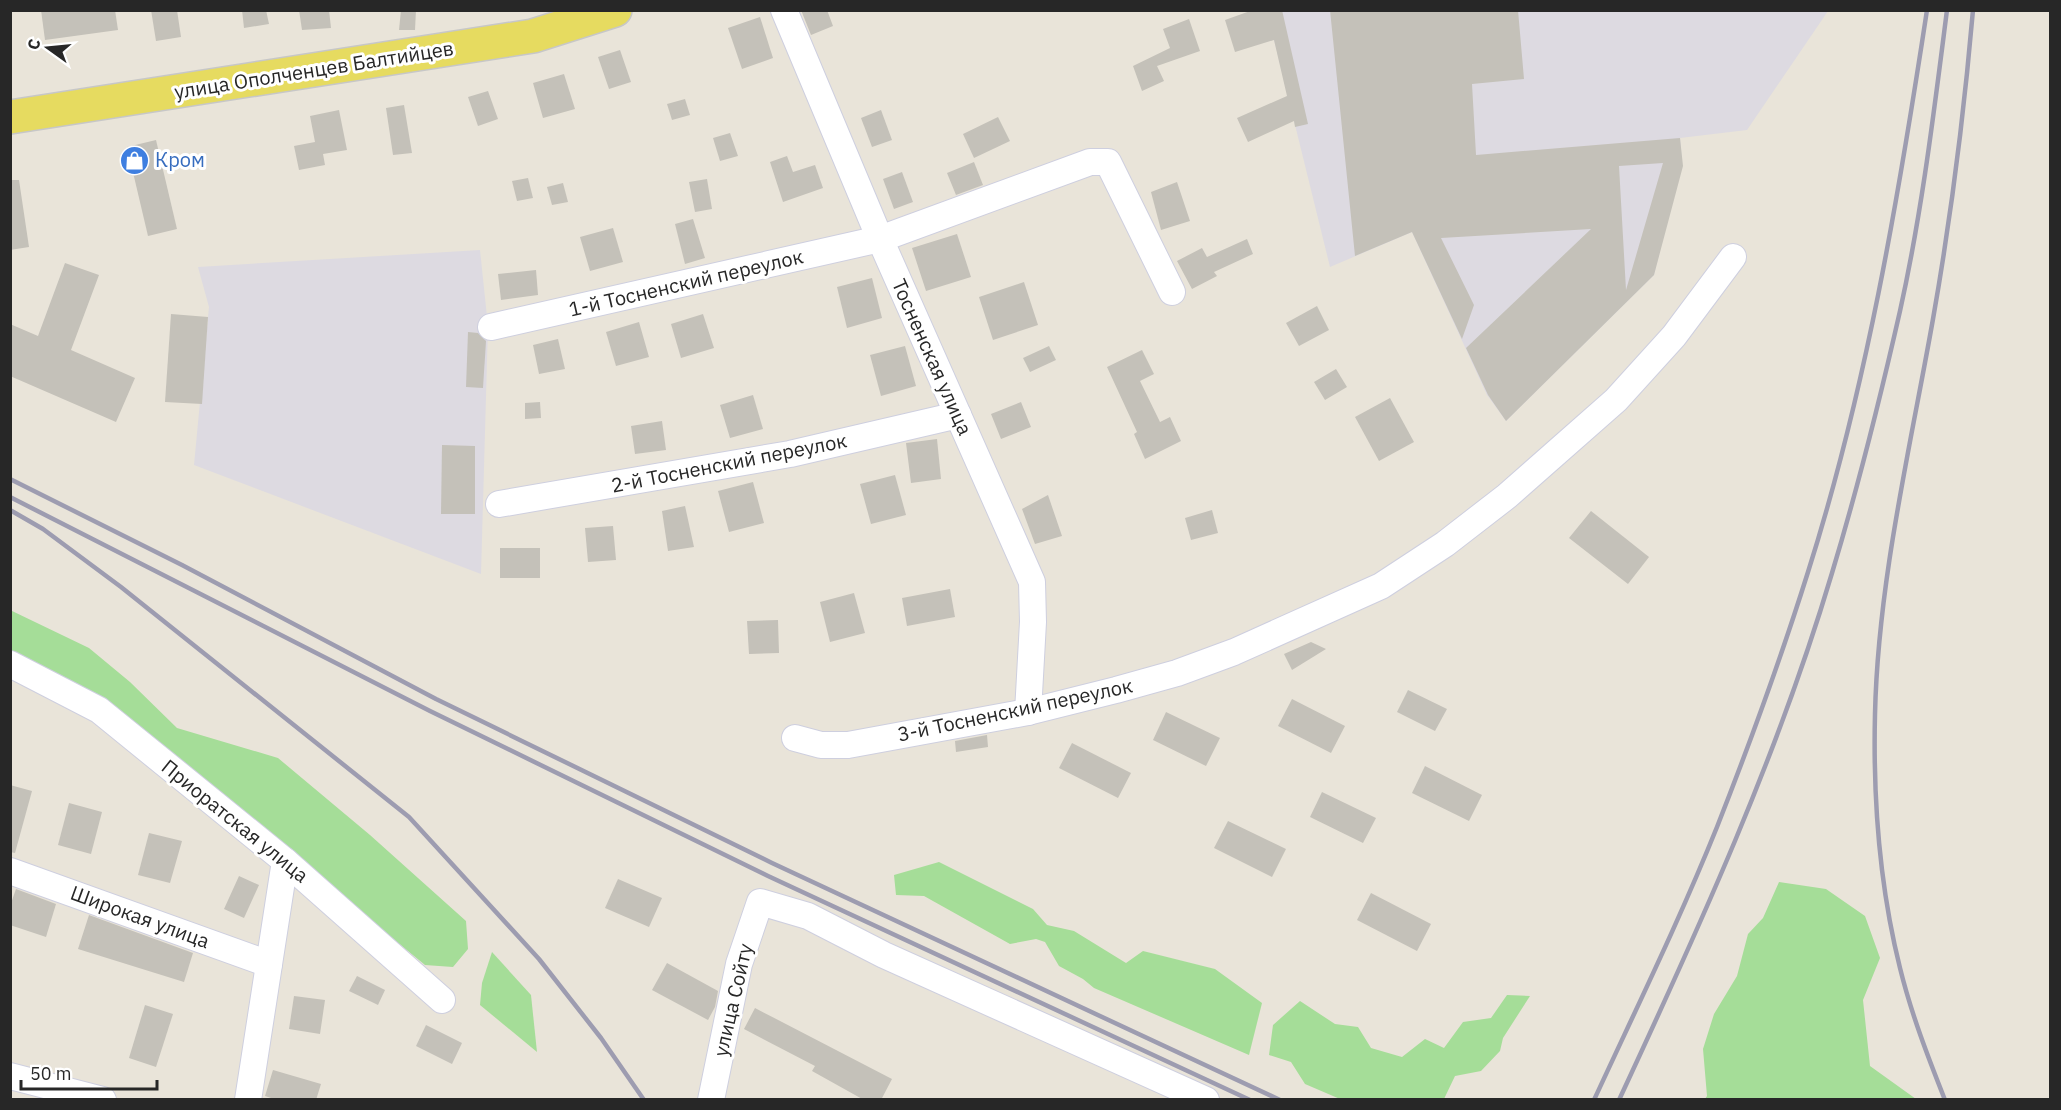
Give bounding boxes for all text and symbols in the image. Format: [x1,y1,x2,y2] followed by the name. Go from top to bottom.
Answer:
[18,18,78,78] north arrow
[172,34,456,105] street label: улица Ополченцев Балтийцев
[23,36,45,52] text: С
[118,144,150,176] shop icon: Кром
[155,146,205,173] place label: Кром
[566,242,806,323] street label: 1-й Тосненский переулок
[886,274,979,439] street label: Тосненская улица
[609,426,849,499] street label: 2-й Тосненский переулок
[895,671,1135,748] street label: 3-й Тосненский переулок
[156,753,315,889] street label: Приоратская улица
[67,879,214,954] street label: Широкая улица
[706,941,759,1059] street label: улица Сойту
[21,1053,158,1091] scale bar
[30,1062,72,1085] text: 50 m

